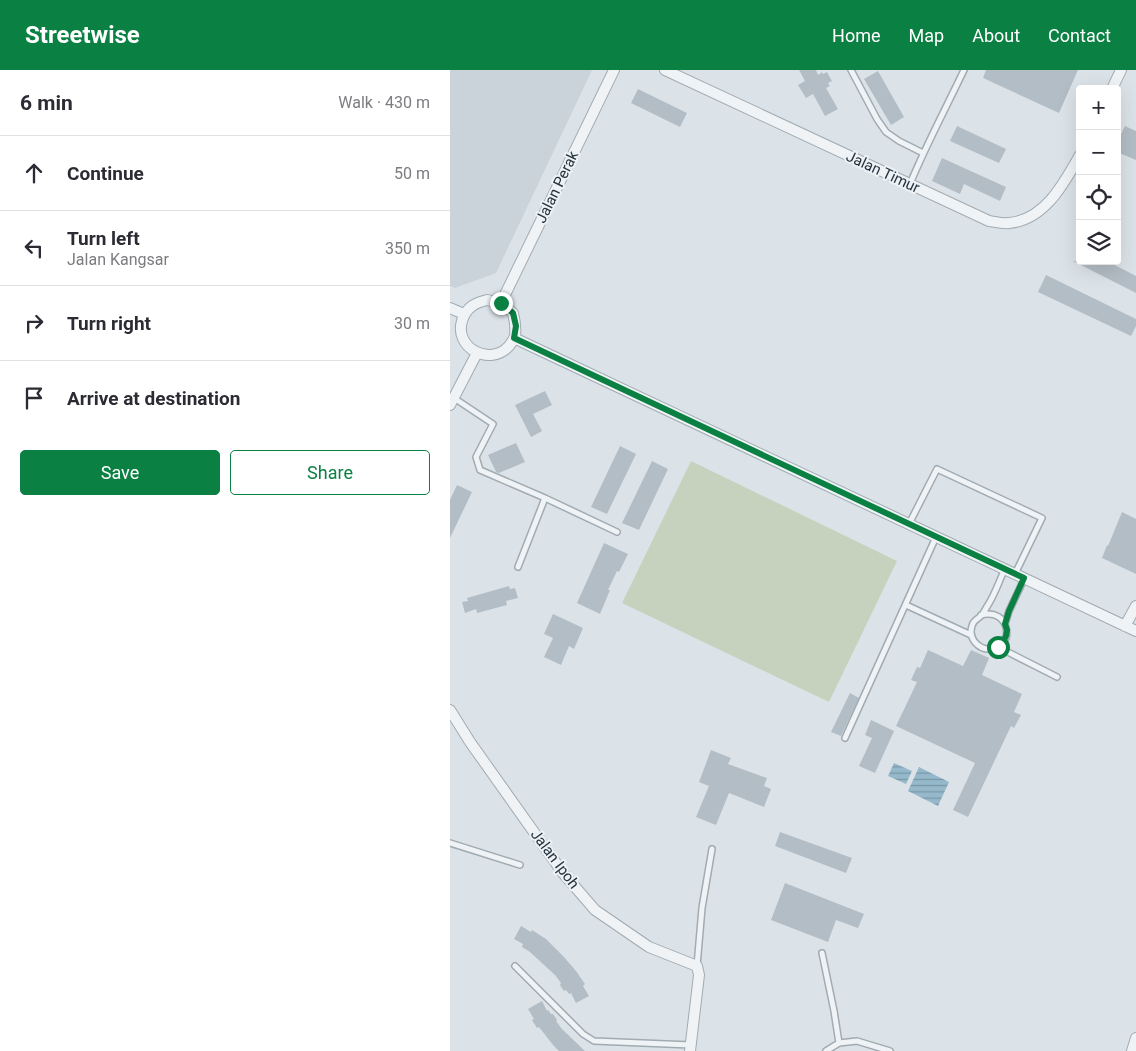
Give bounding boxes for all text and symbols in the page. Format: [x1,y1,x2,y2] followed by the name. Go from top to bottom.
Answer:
[25,21,140,49] text: Streetwise
[832,25,881,46] text: Home
[909,25,944,46] text: Map
[972,25,1020,46] text: About
[1048,25,1111,46] text: Contact
[1076,85,1121,265] map controls
[1076,85,1121,130] button: +
[20,91,73,115] text: 6 min
[338,93,430,112] text: Walk · 430 m
[1076,130,1121,175] button: −
[843,147,923,197] street label: Jalan Timur
[532,148,582,226] street label: Jalan Perak
[20,159,48,187] icon: ahead
[67,162,144,185] text: Continue
[394,164,430,183] text: 50 m
[1076,175,1121,220] button: locate
[1076,220,1121,265] button: layers
[67,227,140,250] text: Turn left
[20,234,48,262] icon: left
[385,239,430,258] text: 350 m
[67,250,169,269] text: Jalan Kangsar
[490,292,513,315] route end
[20,309,48,337] icon: right
[67,312,151,335] text: Turn right
[394,314,430,333] text: 30 m
[20,384,48,412] icon: arrive
[67,387,240,410] text: Arrive at destination
[20,450,220,495] button: Save
[230,450,430,495] button: Share
[987,636,1010,659] route start
[527,826,583,892] street label: Jalan Ipoh

